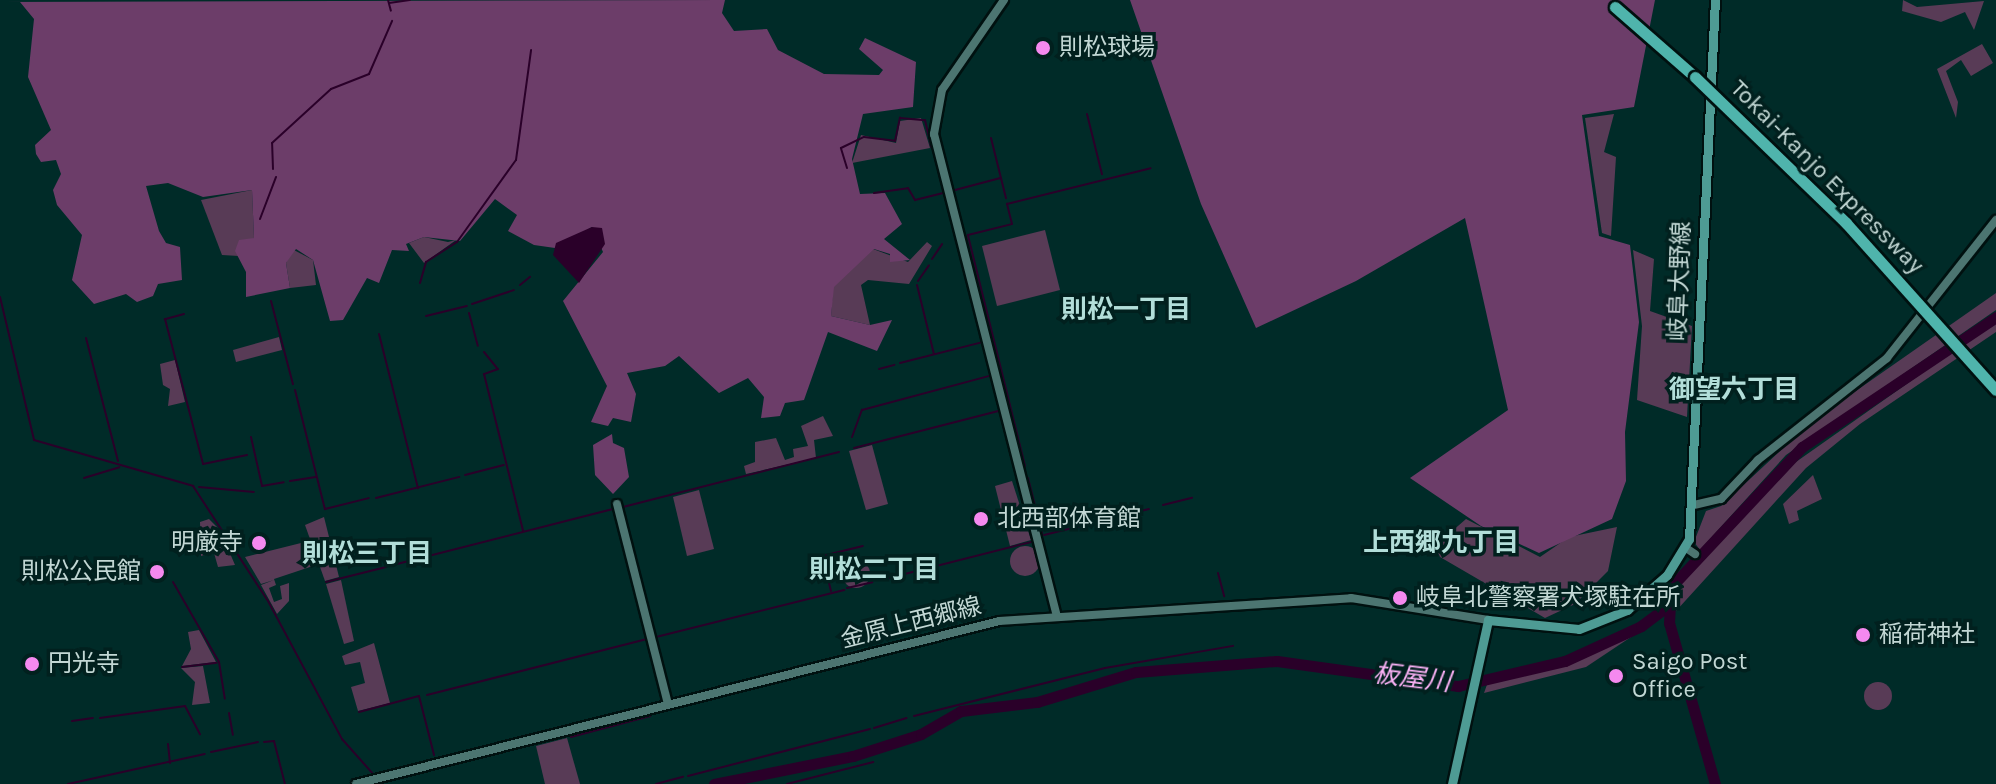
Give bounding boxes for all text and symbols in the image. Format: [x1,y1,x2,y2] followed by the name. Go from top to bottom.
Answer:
[1059,34,1155,62] place label: 則松球場
[1034,39,1052,57] marker: 則松球場
[1724,74,1930,280] street label: Tokai-Kanjo Expressway
[1664,221,1696,341] street label: 岐阜大野線
[1061,294,1191,326] district label: 則松一丁目
[1669,374,1799,406] district label: 御望六丁目
[997,505,1141,533] place label: 北西部体育館
[972,510,990,528] marker: 北西部体育館
[1363,527,1519,559] district label: 上西郷九丁目
[171,529,243,557] place label: 明厳寺
[250,534,268,552] marker: 明厳寺
[302,538,432,570] district label: 則松三丁目
[809,554,939,586] district label: 則松二丁目
[21,558,141,586] place label: 則松公民館
[148,563,166,581] marker: 則松公民館
[1416,584,1680,612] place label: 岐阜北警察署犬塚駐在所
[1391,589,1409,607] marker: 岐阜北警察署犬塚駐在所
[838,592,984,654] street label: 金原上西郷線
[1879,621,1975,649] place label: 稲荷神社
[1854,626,1872,644] marker: 稲荷神社
[1632,648,1747,704] place label: Saigo Post Office
[48,650,120,678] place label: 円光寺
[23,655,41,673] marker: 円光寺
[1371,658,1453,698] water label: 板屋川
[1607,667,1625,685] marker: Saigo Post Office

